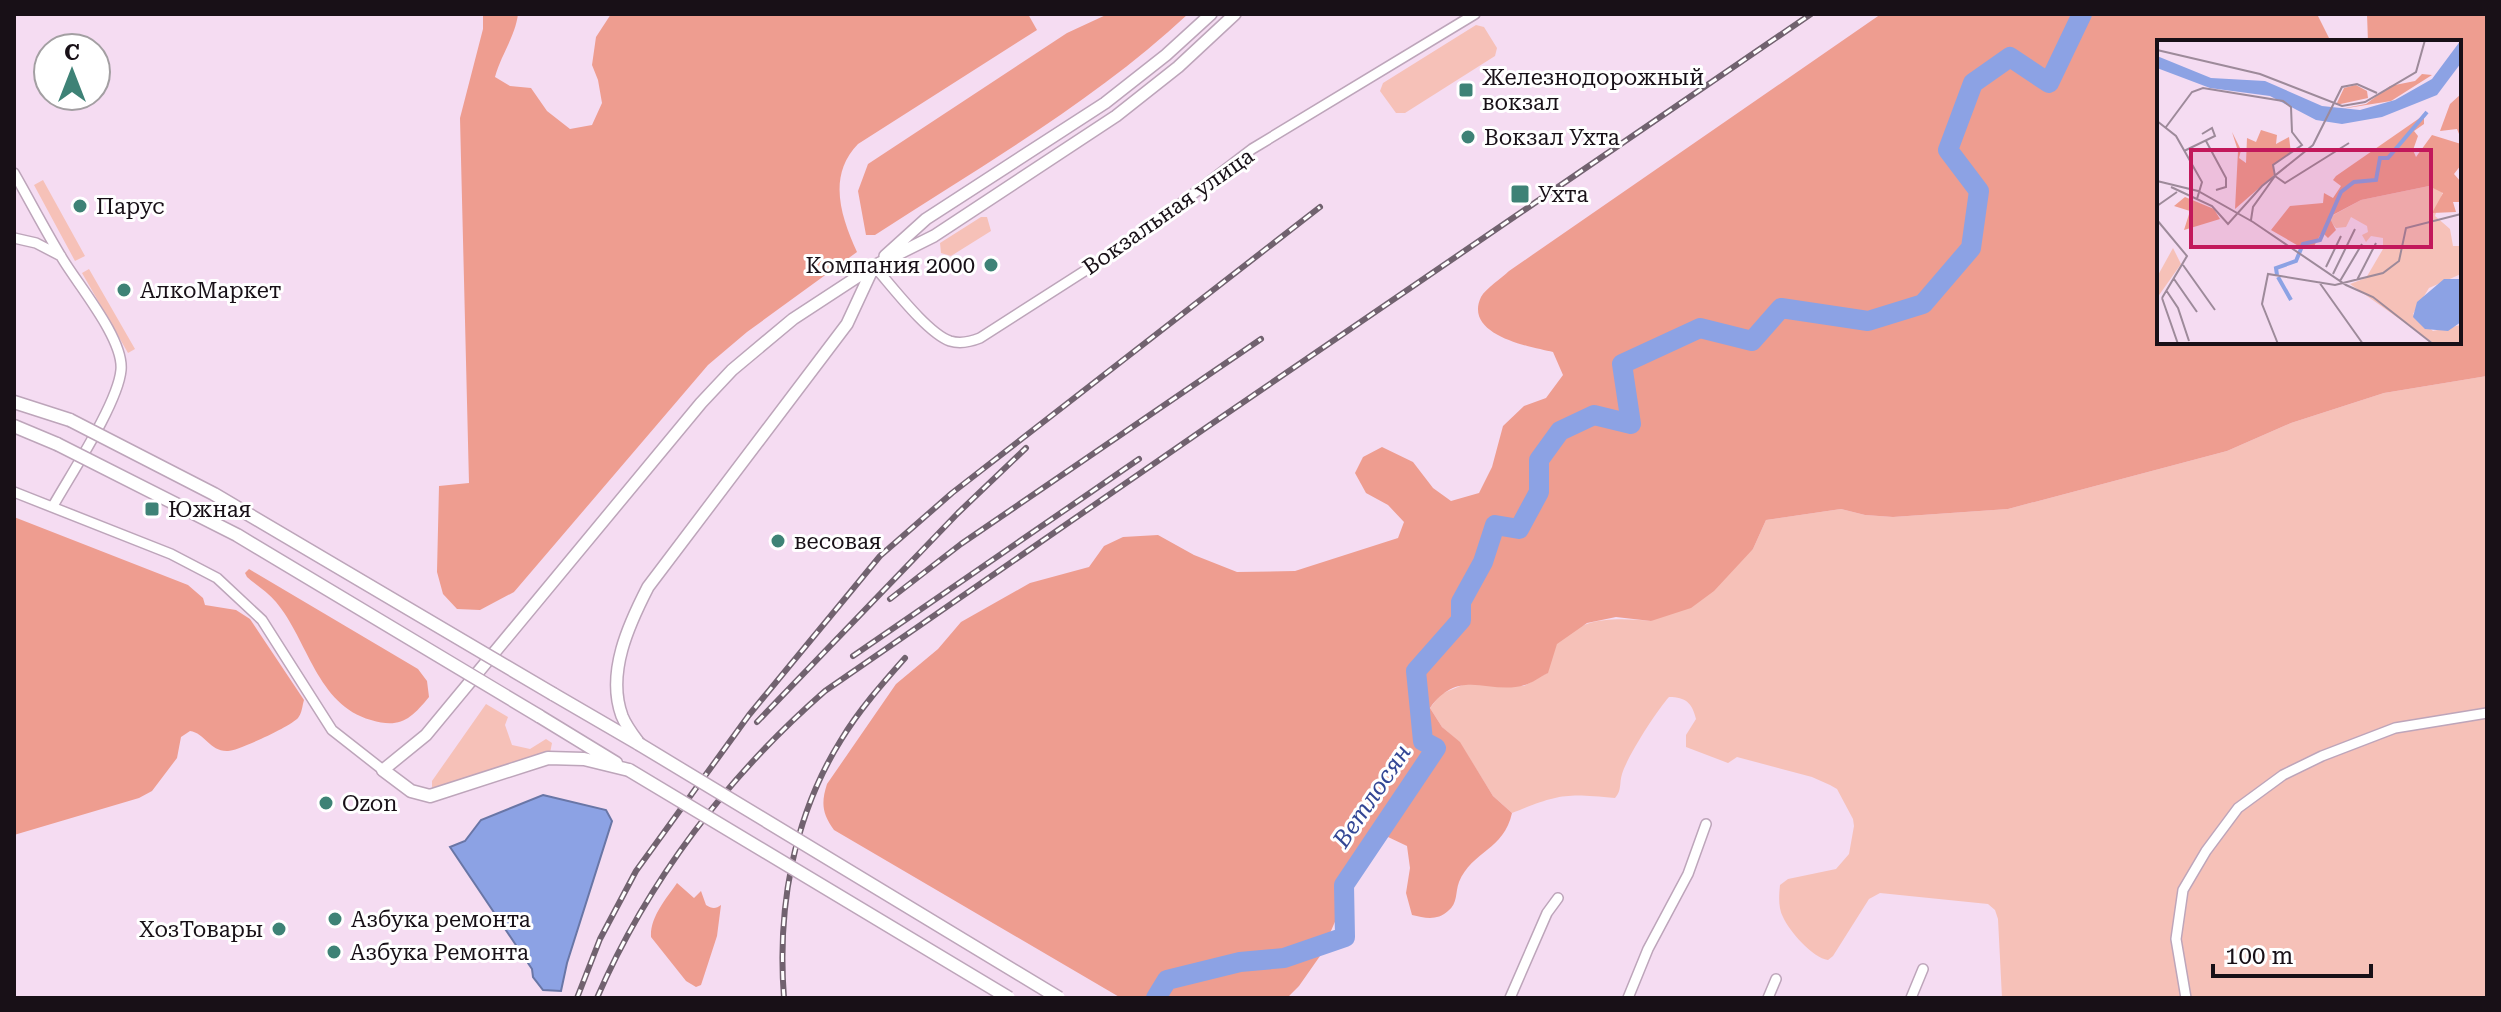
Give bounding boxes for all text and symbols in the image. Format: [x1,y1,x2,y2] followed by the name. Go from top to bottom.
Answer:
[32,32,112,112] north arrow
[64,40,80,65] text: С
[2157,40,2461,344] inset map
[1482,65,1704,115] place label: Железнодорожный вокзал
[1457,81,1475,99] marker: Железнодорожный вокзал
[1484,125,1620,150] place label: Вокзал Ухта
[1459,128,1477,146] marker: Вокзал Ухта
[1078,143,1259,280] street label: Вокзальная улица
[1538,182,1589,207] place label: Ухта
[1509,183,1531,205] marker: Ухта
[96,194,165,219] place label: Парус
[71,197,89,215] marker: Парус
[806,253,975,278] place label: Компания 2000
[982,256,1000,274] marker: Компания 2000
[140,278,281,303] place label: АлкоМаркет
[115,281,133,299] marker: АлкоМаркет
[168,497,251,522] place label: Южная
[143,500,161,518] marker: Южная
[794,529,881,554] place label: весовая
[769,532,787,550] marker: весовая
[1327,739,1417,854] water label: Ветлосян
[342,791,398,816] place label: Ozon
[317,794,335,812] marker: Ozon
[351,907,531,932] place label: Азбука ремонта
[326,910,344,928] marker: Азбука ремонта
[139,917,263,942] place label: ХозТовары
[270,920,288,938] marker: ХозТовары
[2213,928,2371,978] scale bar
[350,940,529,965] place label: Азбука Ремонта
[2225,942,2293,970] text: 100 m
[325,943,343,961] marker: Азбука Ремонта

